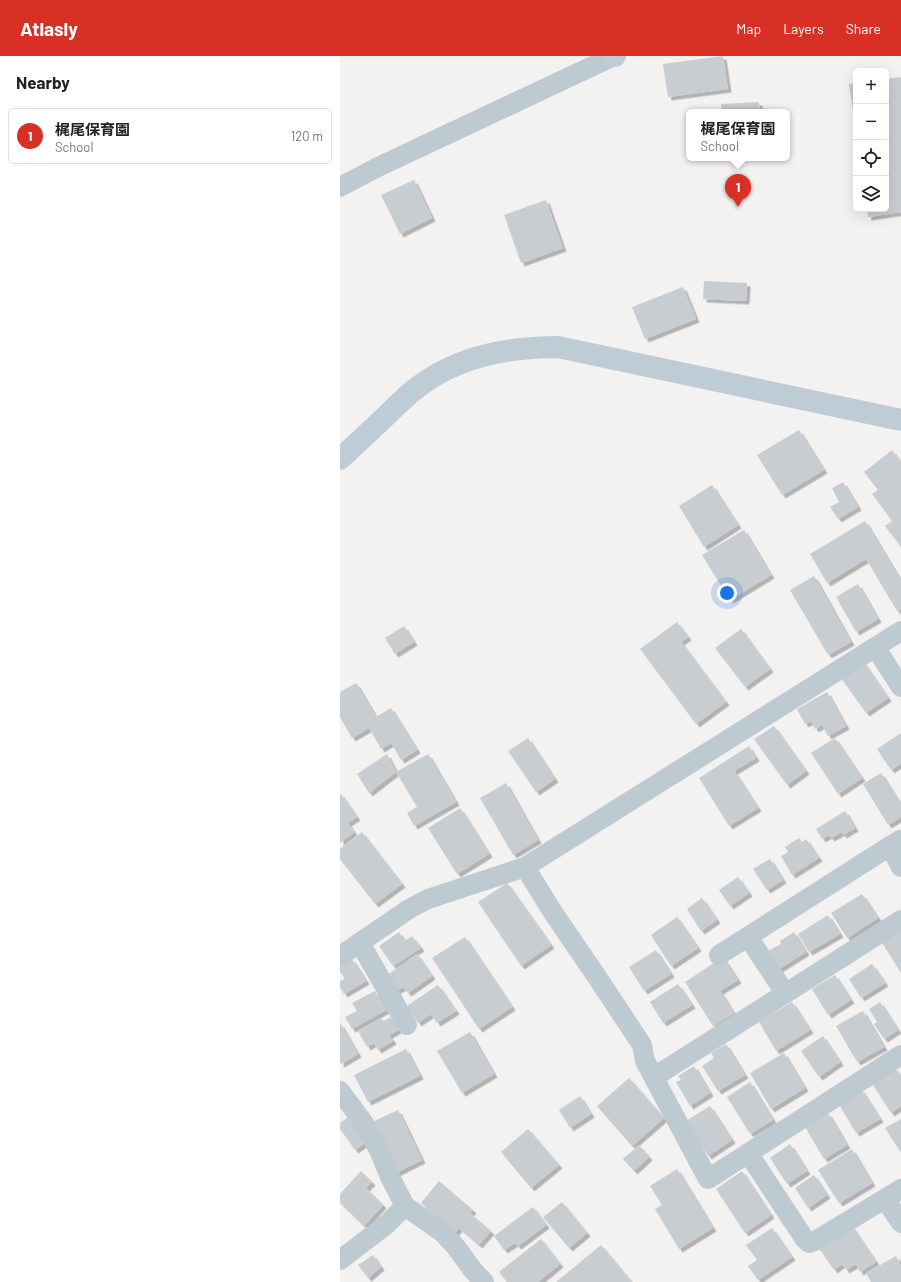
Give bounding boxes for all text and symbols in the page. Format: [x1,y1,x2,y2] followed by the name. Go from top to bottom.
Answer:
[20,17,78,40] text: Atlasly
[736,20,761,37] text: Map
[783,20,824,37] text: Layers
[846,20,881,37] text: Share
[853,68,889,212] map controls
[853,68,889,104] button: +
[16,72,70,92] text: Nearby
[853,104,889,140] button: −
[686,109,790,161] popup
[700,119,776,137] text: 梶尾保育園
[55,120,130,138] text: 梶尾保育園
[28,128,32,144] text: 1
[291,128,323,144] text: 120 m
[700,138,739,154] text: School
[55,139,93,155] text: School
[853,140,889,176] button: locate
[725,174,751,207] pin: 1
[853,176,889,212] button: layers
[717,583,737,603] your location

